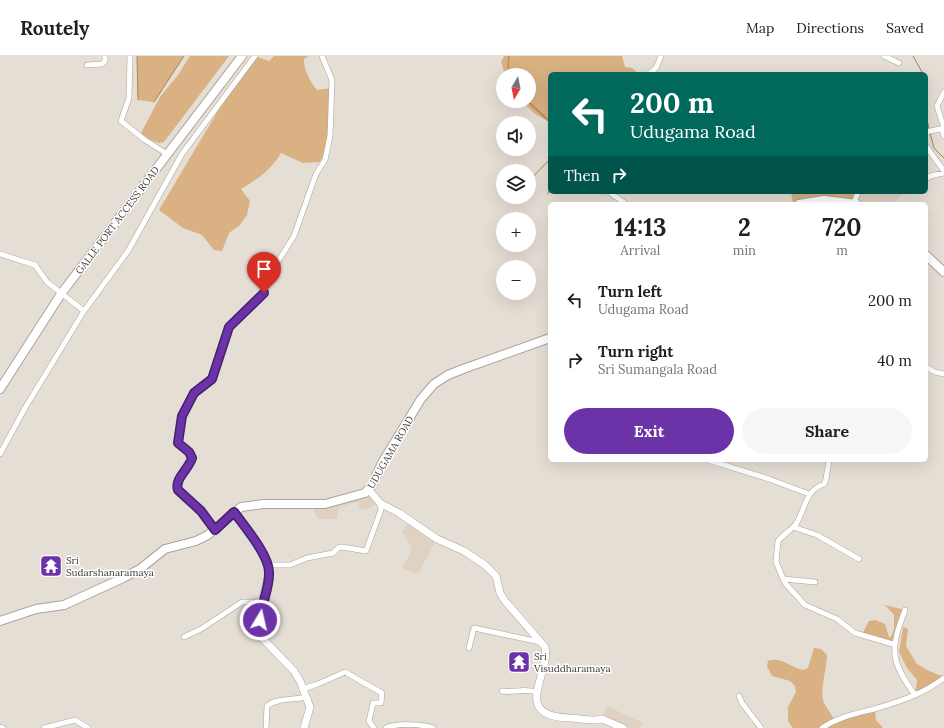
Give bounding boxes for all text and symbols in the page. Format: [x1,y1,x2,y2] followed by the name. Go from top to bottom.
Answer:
[20,16,90,40] text: Routely
[746,19,774,37] text: Map
[796,19,864,37] text: Directions
[886,19,924,37] text: Saved
[496,68,536,108] north arrow
[496,68,536,300] map controls
[630,85,714,121] text: 200 m
[564,88,616,140] icon: left
[496,116,536,156] button: sound
[630,120,756,143] text: Udugama Road
[73,164,162,277] street label: GALLE PORT ACCESS ROAD
[496,164,536,204] button: layers
[608,164,630,186] icon: right
[564,166,600,185] text: Then
[496,212,536,252] button: +
[614,212,666,243] text: 14:13
[738,212,751,243] text: 2
[822,212,862,243] text: 720
[621,242,660,259] text: Arrival
[733,242,756,259] text: min
[836,242,848,259] text: m
[247,252,281,293] pin
[253,258,275,280] icon: arrive
[496,260,536,300] button: −
[598,282,662,301] text: Turn left
[564,289,586,311] icon: left
[868,291,912,310] text: 200 m
[598,301,689,318] text: Udugama Road
[598,342,674,361] text: Turn right
[564,349,586,371] icon: right
[877,351,912,370] text: 40 m
[598,361,717,378] text: Sri Sumangala Road
[564,408,734,454] button: Exit
[742,408,912,454] button: Share
[364,413,417,491] street label: UDUGAMA ROAD
[38,553,64,579] temple icon: Sri Sudarshanaramaya
[66,554,154,579] place label: Sri Sudarshanaramaya
[239,599,281,641] position arrow
[506,649,532,675] temple icon: Sri Visuddharamaya
[533,650,611,675] place label: Sri Visuddharamaya

